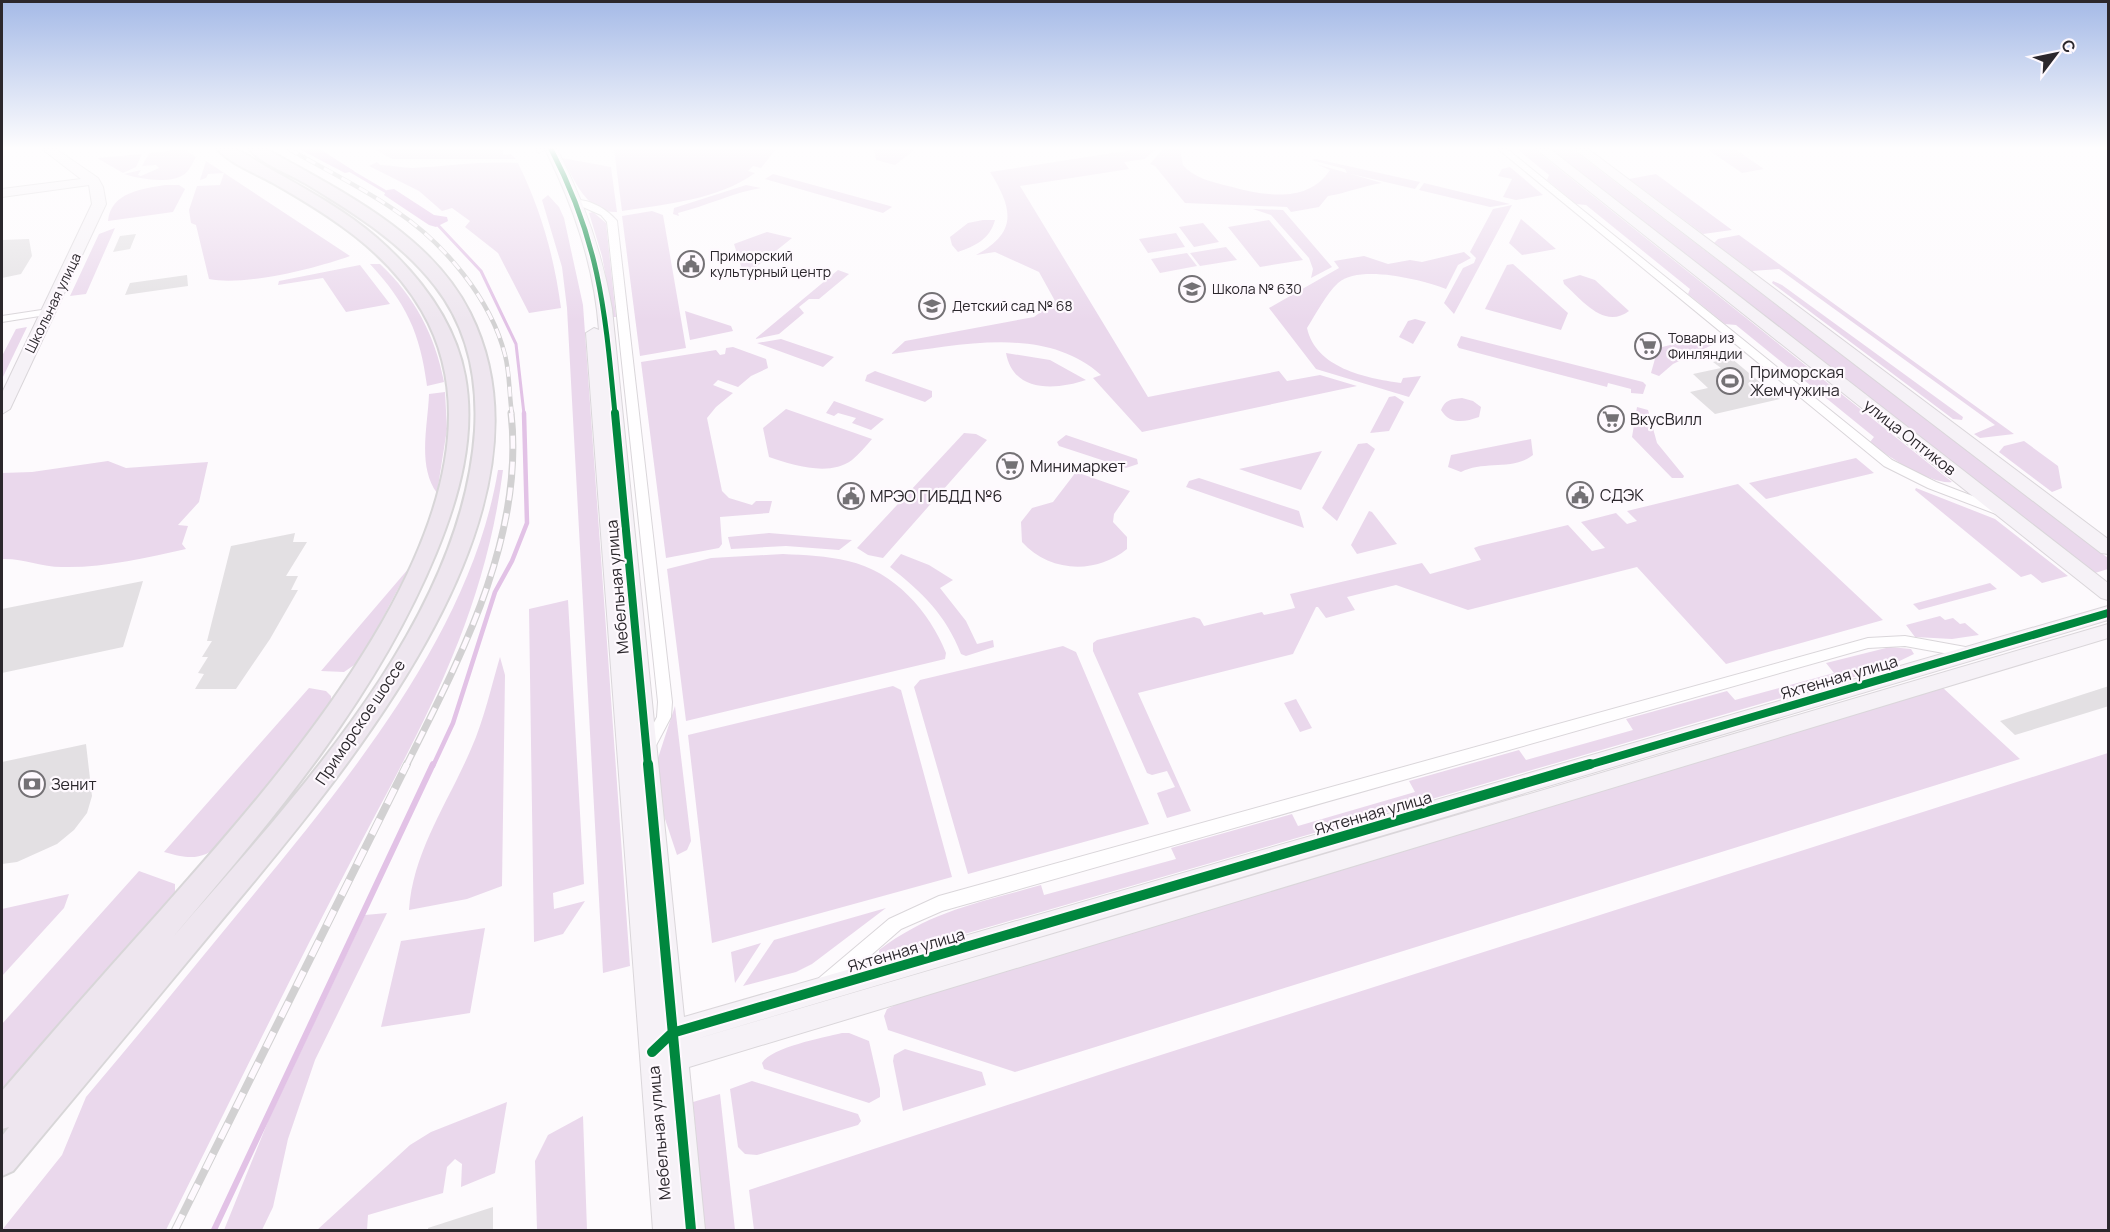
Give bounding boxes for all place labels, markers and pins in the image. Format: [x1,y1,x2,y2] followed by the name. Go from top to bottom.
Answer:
[710,246,831,281] place label: Приморский культурный центр
[676,249,706,279] public building icon: Приморский культурный центр
[1177,274,1207,304] school or university icon: Школа № 630
[1212,279,1302,298] place label: Школа № 630
[917,291,947,321] school or university icon: Детский сад № 68
[952,296,1073,315] place label: Детский сад № 68
[1668,328,1743,363] place label: Товары из Финляндии
[1633,331,1663,361] supermarket icon: Товары из Финляндии
[1750,361,1844,401] place label: Приморская Жемчужина
[1715,366,1745,396] sports icon: Приморская Жемчужина
[1596,404,1626,434] supermarket icon: ВкусВилл
[1630,408,1702,430] place label: ВкусВилл
[995,451,1025,481] supermarket icon: Минимаркет
[1030,455,1126,477] place label: Минимаркет
[1565,480,1595,510] public building icon: СДЭК
[836,481,866,511] public building icon: МРЭО ГИБДД №6
[1600,484,1644,506] place label: СДЭК
[870,485,1002,507] place label: МРЭО ГИБДД №6
[17,769,47,799] bank icon: Зенит
[51,773,97,795] place label: Зенит

